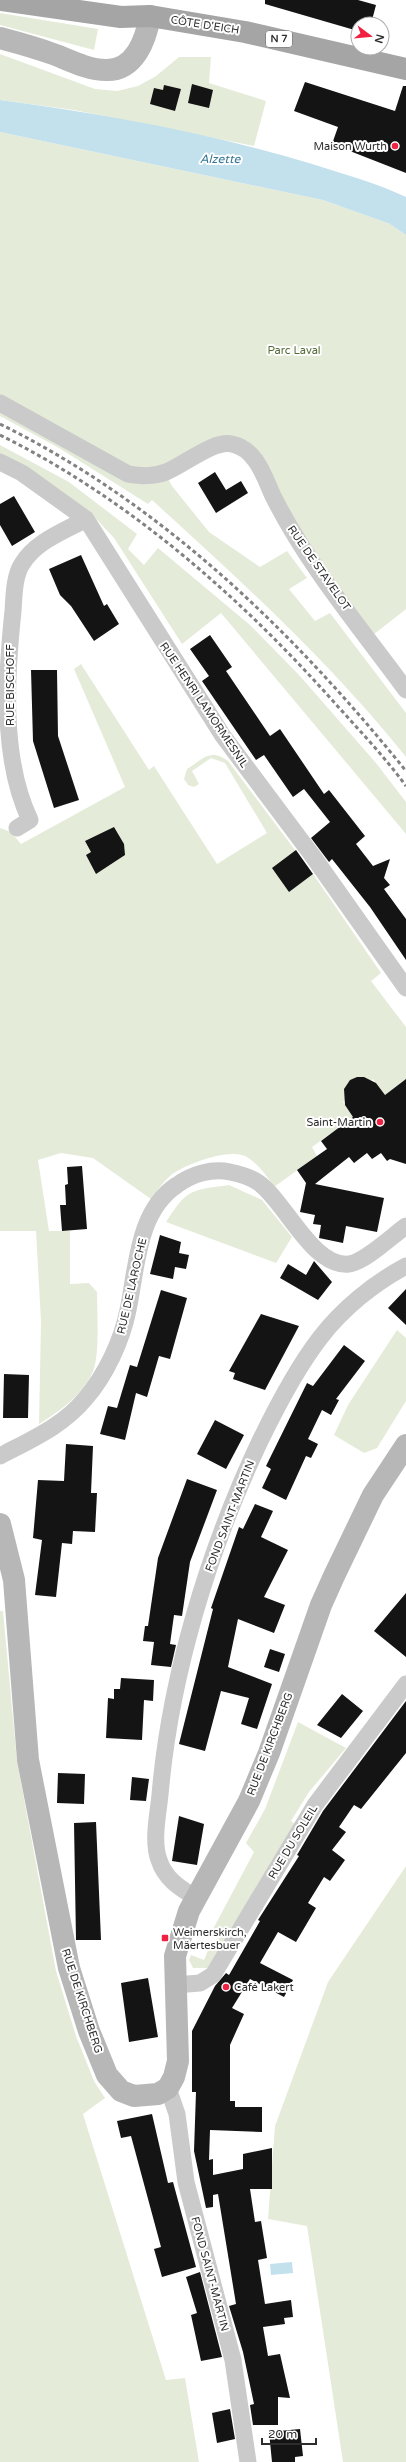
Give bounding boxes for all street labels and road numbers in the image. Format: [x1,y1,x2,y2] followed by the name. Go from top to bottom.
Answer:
[170,13,240,37] street label: CÔTE D'EICH
[266,31,292,47] road number: N 7
[285,523,353,613] street label: RUE DE STAVELOT
[157,640,251,771] street label: RUE HENRI LAMORMESNIL
[4,644,17,726] street label: RUE BISCHOFF
[115,1237,149,1335] street label: RUE DE LAROCHE
[203,1459,257,1573] street label: FOND SAINT-MARTIN
[244,1691,296,1797] street label: RUE DE KIRCHBERG
[266,1802,321,1881] street label: RUE DU SOLEIL
[59,1947,105,2055] street label: RUE DE KIRCHBERG
[188,2215,232,2333] street label: FOND SAINT-MARTIN

